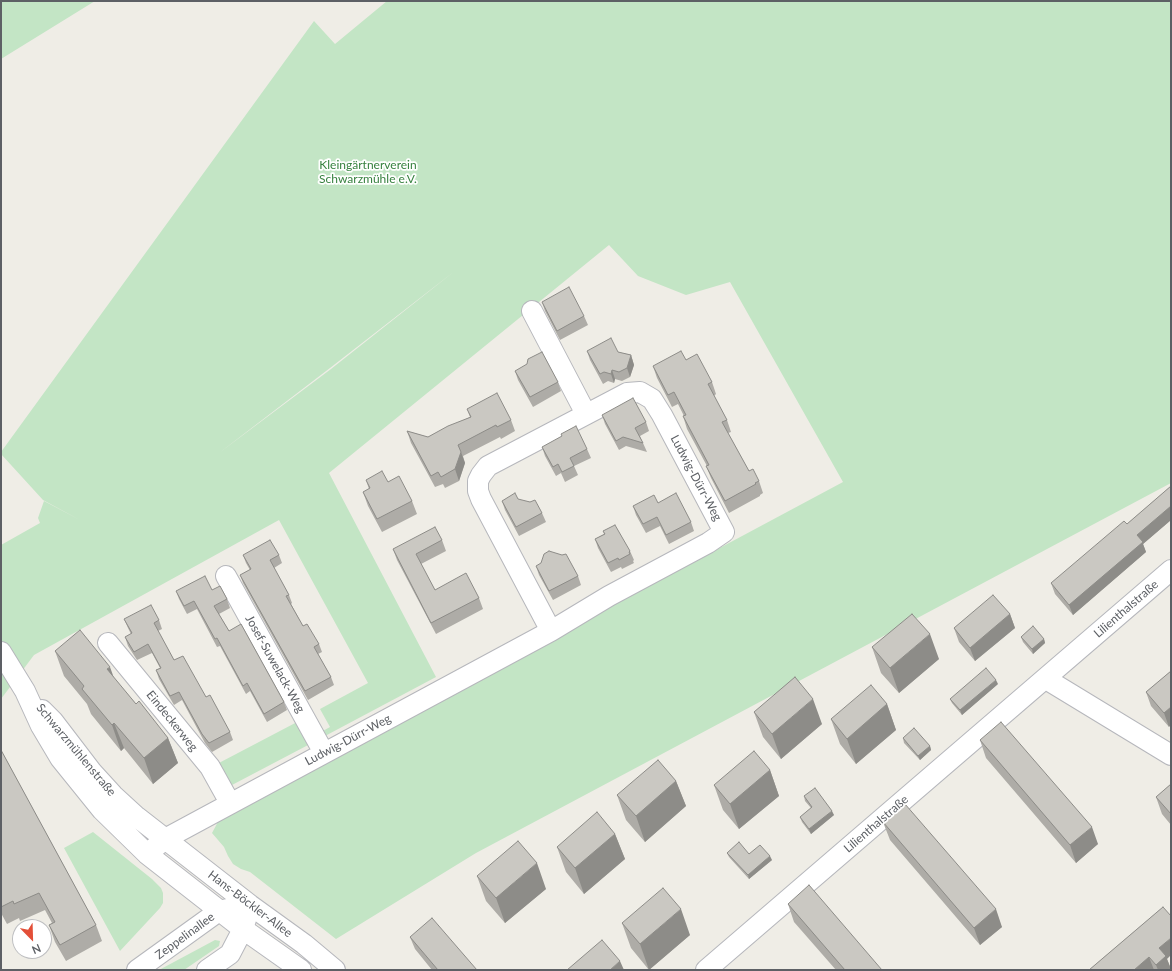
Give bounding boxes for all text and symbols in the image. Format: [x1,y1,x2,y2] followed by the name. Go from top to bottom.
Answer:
[319,158,417,186] park label: Kleingärtnerverein Schwarzmühle e.V.
[667,433,725,523] street label: Ludwig-Dürr-Weg
[1091,577,1161,641] street label: Lilienthalstraße
[242,613,308,715] street label: Josef-Suwelack-Weg
[143,688,201,754] street label: Eindeckerweg
[33,701,119,799] street label: Schwarzmühlenstraße
[303,711,393,769] street label: Ludwig-Dürr-Weg
[841,792,911,856] street label: Lilienthalstraße
[205,868,295,940] street label: Hans-Böckler-Allee
[153,910,217,962] street label: Zeppelinallee
[12,919,52,959] north arrow
[30,942,43,957] text: N

